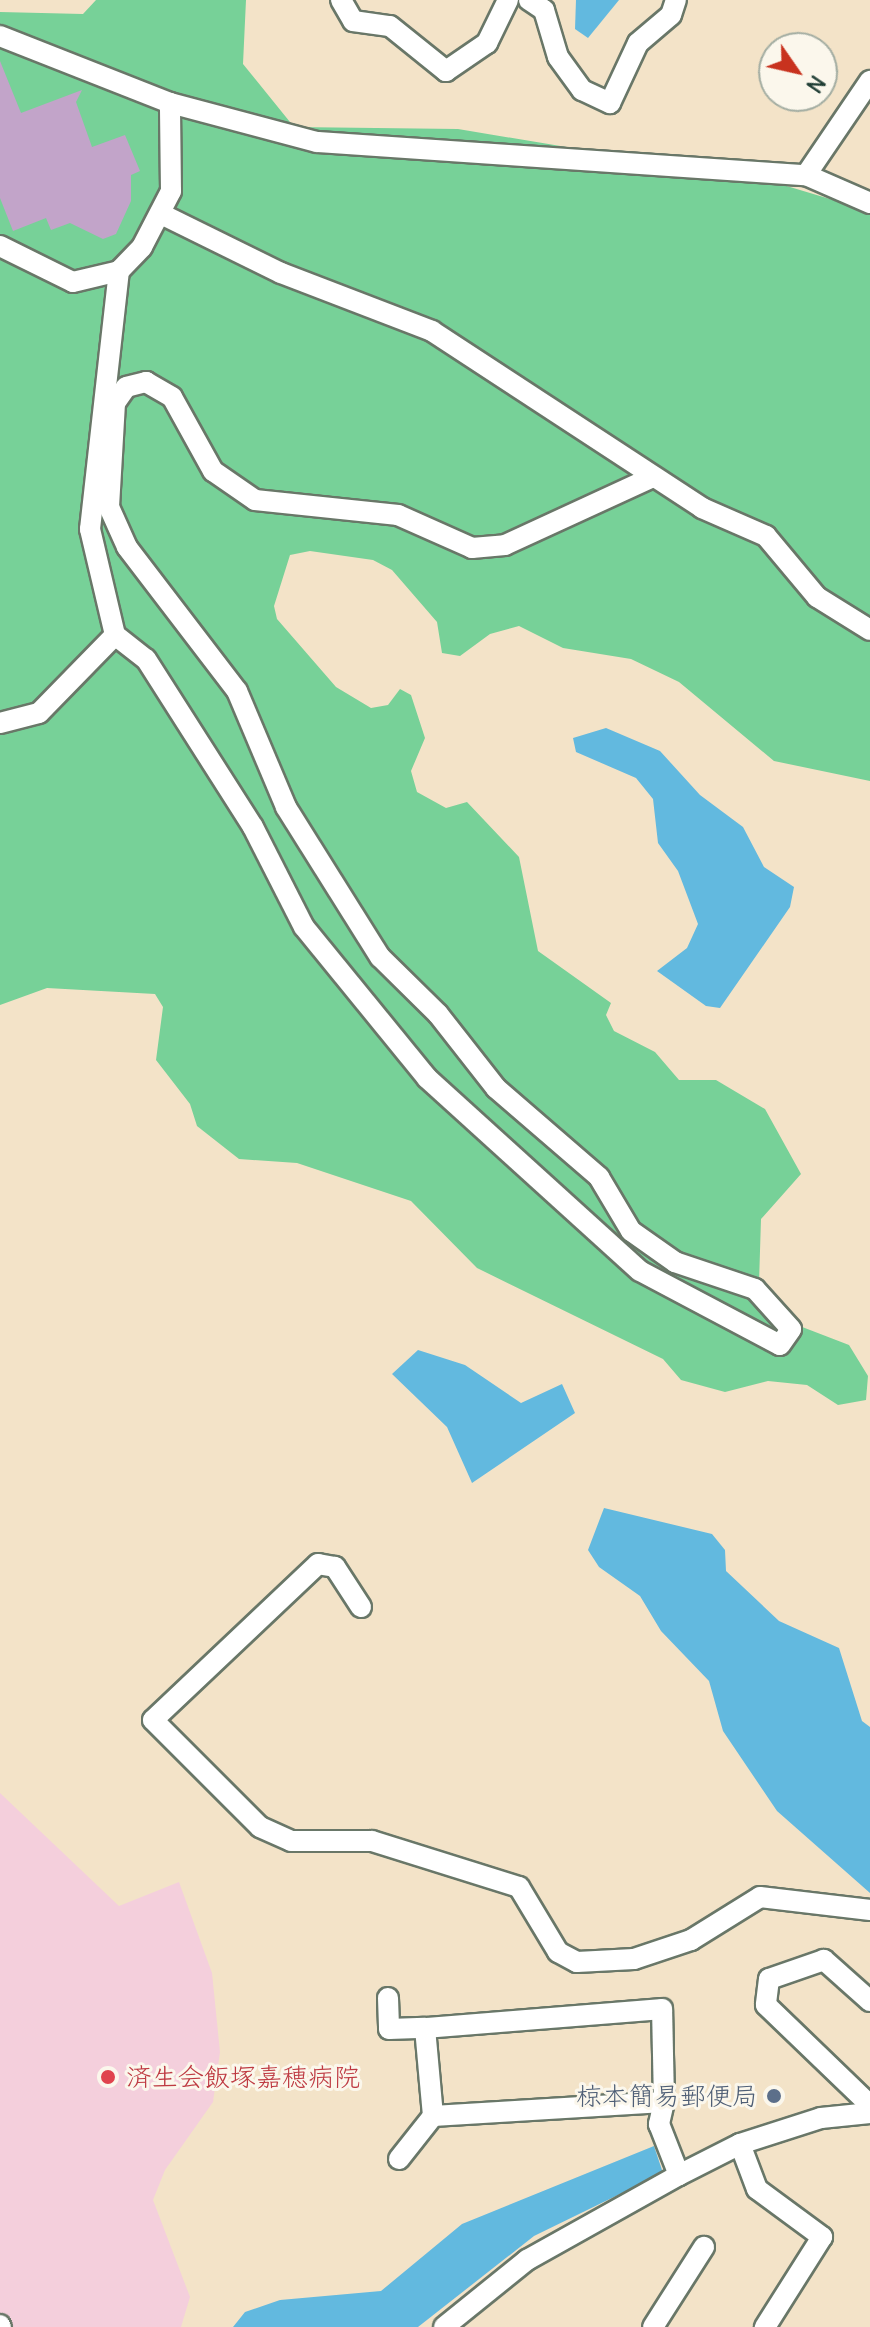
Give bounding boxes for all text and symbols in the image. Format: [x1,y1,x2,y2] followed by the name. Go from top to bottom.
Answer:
[758,32,838,112] north arrow
[800,70,832,98] text: N
[126,2061,360,2093] place label: 済生会飯塚嘉穂病院
[97,2066,119,2088] marker: 済生会飯塚嘉穂病院
[576,2080,758,2112] place label: 椋本簡易郵便局
[765,2087,783,2105] marker: 椋本簡易郵便局

